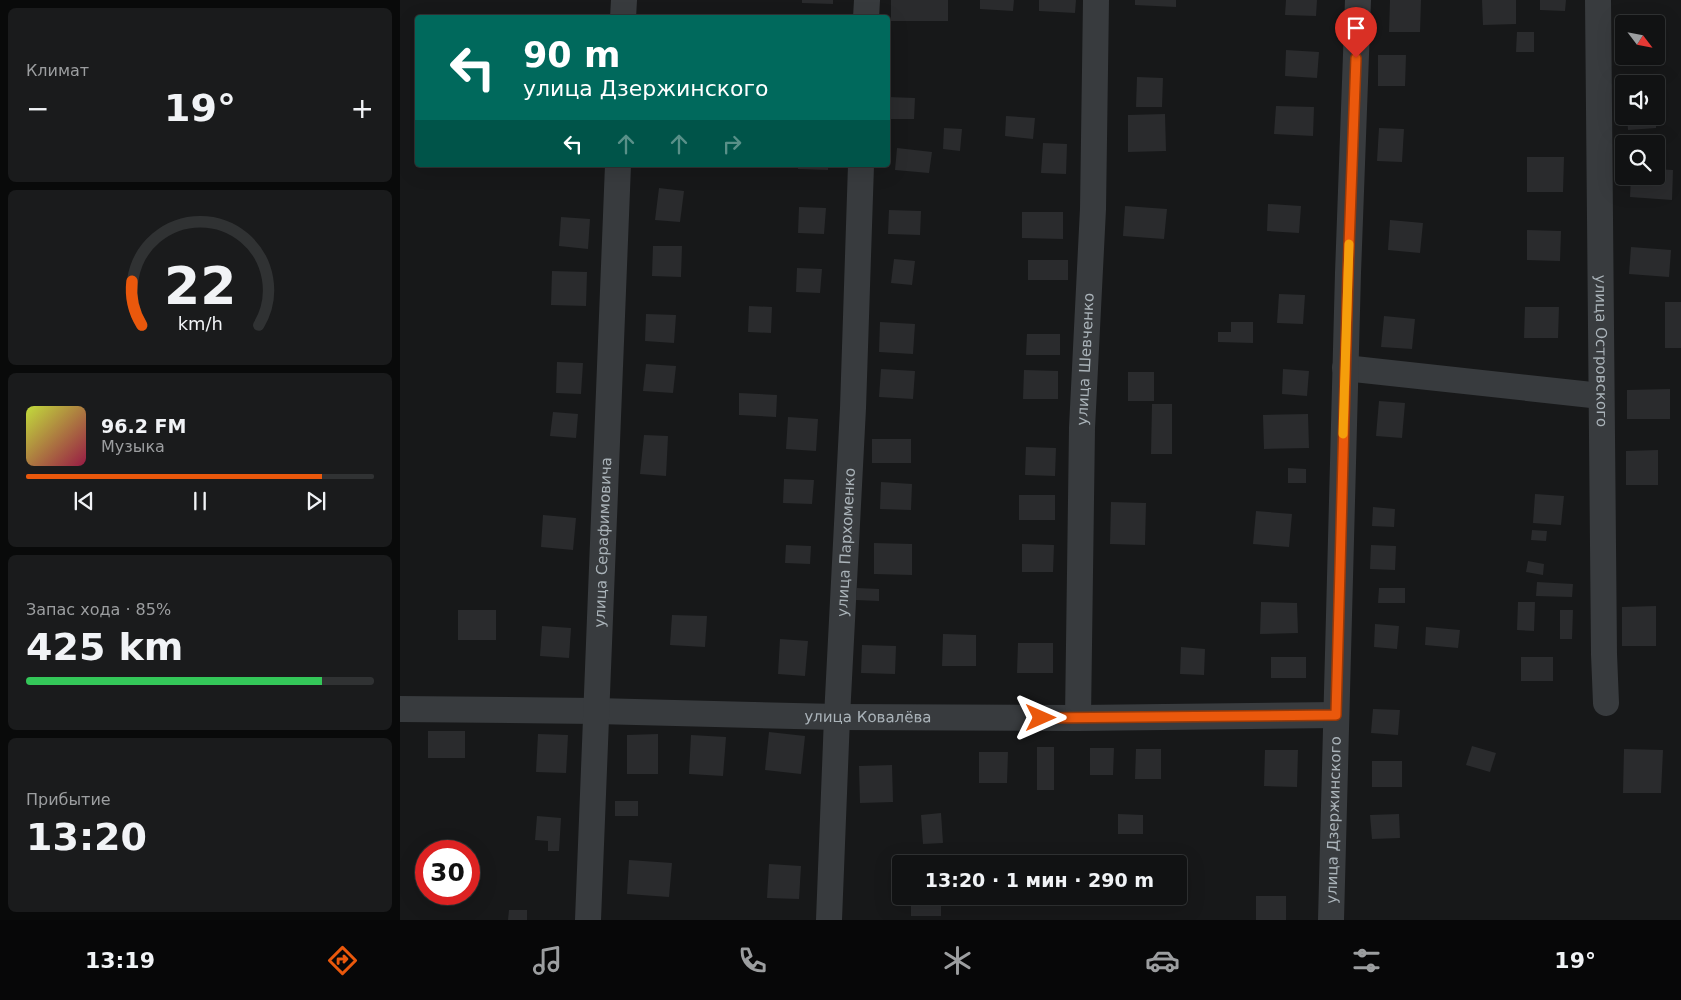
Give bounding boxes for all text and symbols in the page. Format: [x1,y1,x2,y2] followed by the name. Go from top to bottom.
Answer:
[1335,7,1377,58] pin
[1342,14,1370,42] icon: arrive
[1615,15,1665,65] north arrow
[1615,15,1665,185] map controls
[440,35,505,100] icon: left
[523,35,620,75] text: 90 m
[26,61,89,80] text: Климат
[1615,75,1665,125] button: sound
[523,76,769,101] text: улица Дзержинского
[164,86,236,130] text: 19°
[26,92,49,125] text: −
[351,92,374,125] text: +
[559,130,587,158] icon: left
[612,130,640,158] icon: ahead
[665,130,693,158] icon: ahead
[718,130,746,158] icon: right
[1615,135,1665,185] button: search
[164,256,236,316] text: 22
[1592,275,1611,427] street label: улица Островского
[1073,292,1098,426] street label: улица Шевченко
[177,313,223,334] text: km/h
[101,415,186,437] text: 96.2 FM
[101,437,165,456] text: Музыка
[591,457,615,628] street label: улица Серафимовича
[833,467,859,617] street label: улица Пархоменко
[70,487,98,515] icon: previous
[186,487,214,515] icon: pause
[302,487,330,515] icon: next
[26,600,171,619] text: Запас хода · 85%
[26,625,183,669] text: 425 km
[1014,691,1066,743] position arrow
[804,707,932,726] street label: улица Ковалёва
[1322,736,1345,904] street label: улица Дзержинского
[26,790,111,809] text: Прибытие
[26,815,147,859] text: 13:20
[415,840,480,905] speed limit sign: 30
[925,869,1154,891] text: 13:20 · 1 мин · 290 m
[325,943,360,978] icon: directions
[530,943,565,978] icon: music
[735,943,770,978] icon: phone
[940,943,975,978] icon: climate
[1145,943,1180,978] icon: car
[1349,943,1384,978] icon: filters
[85,948,155,973] text: 13:19
[1554,948,1596,973] text: 19°

